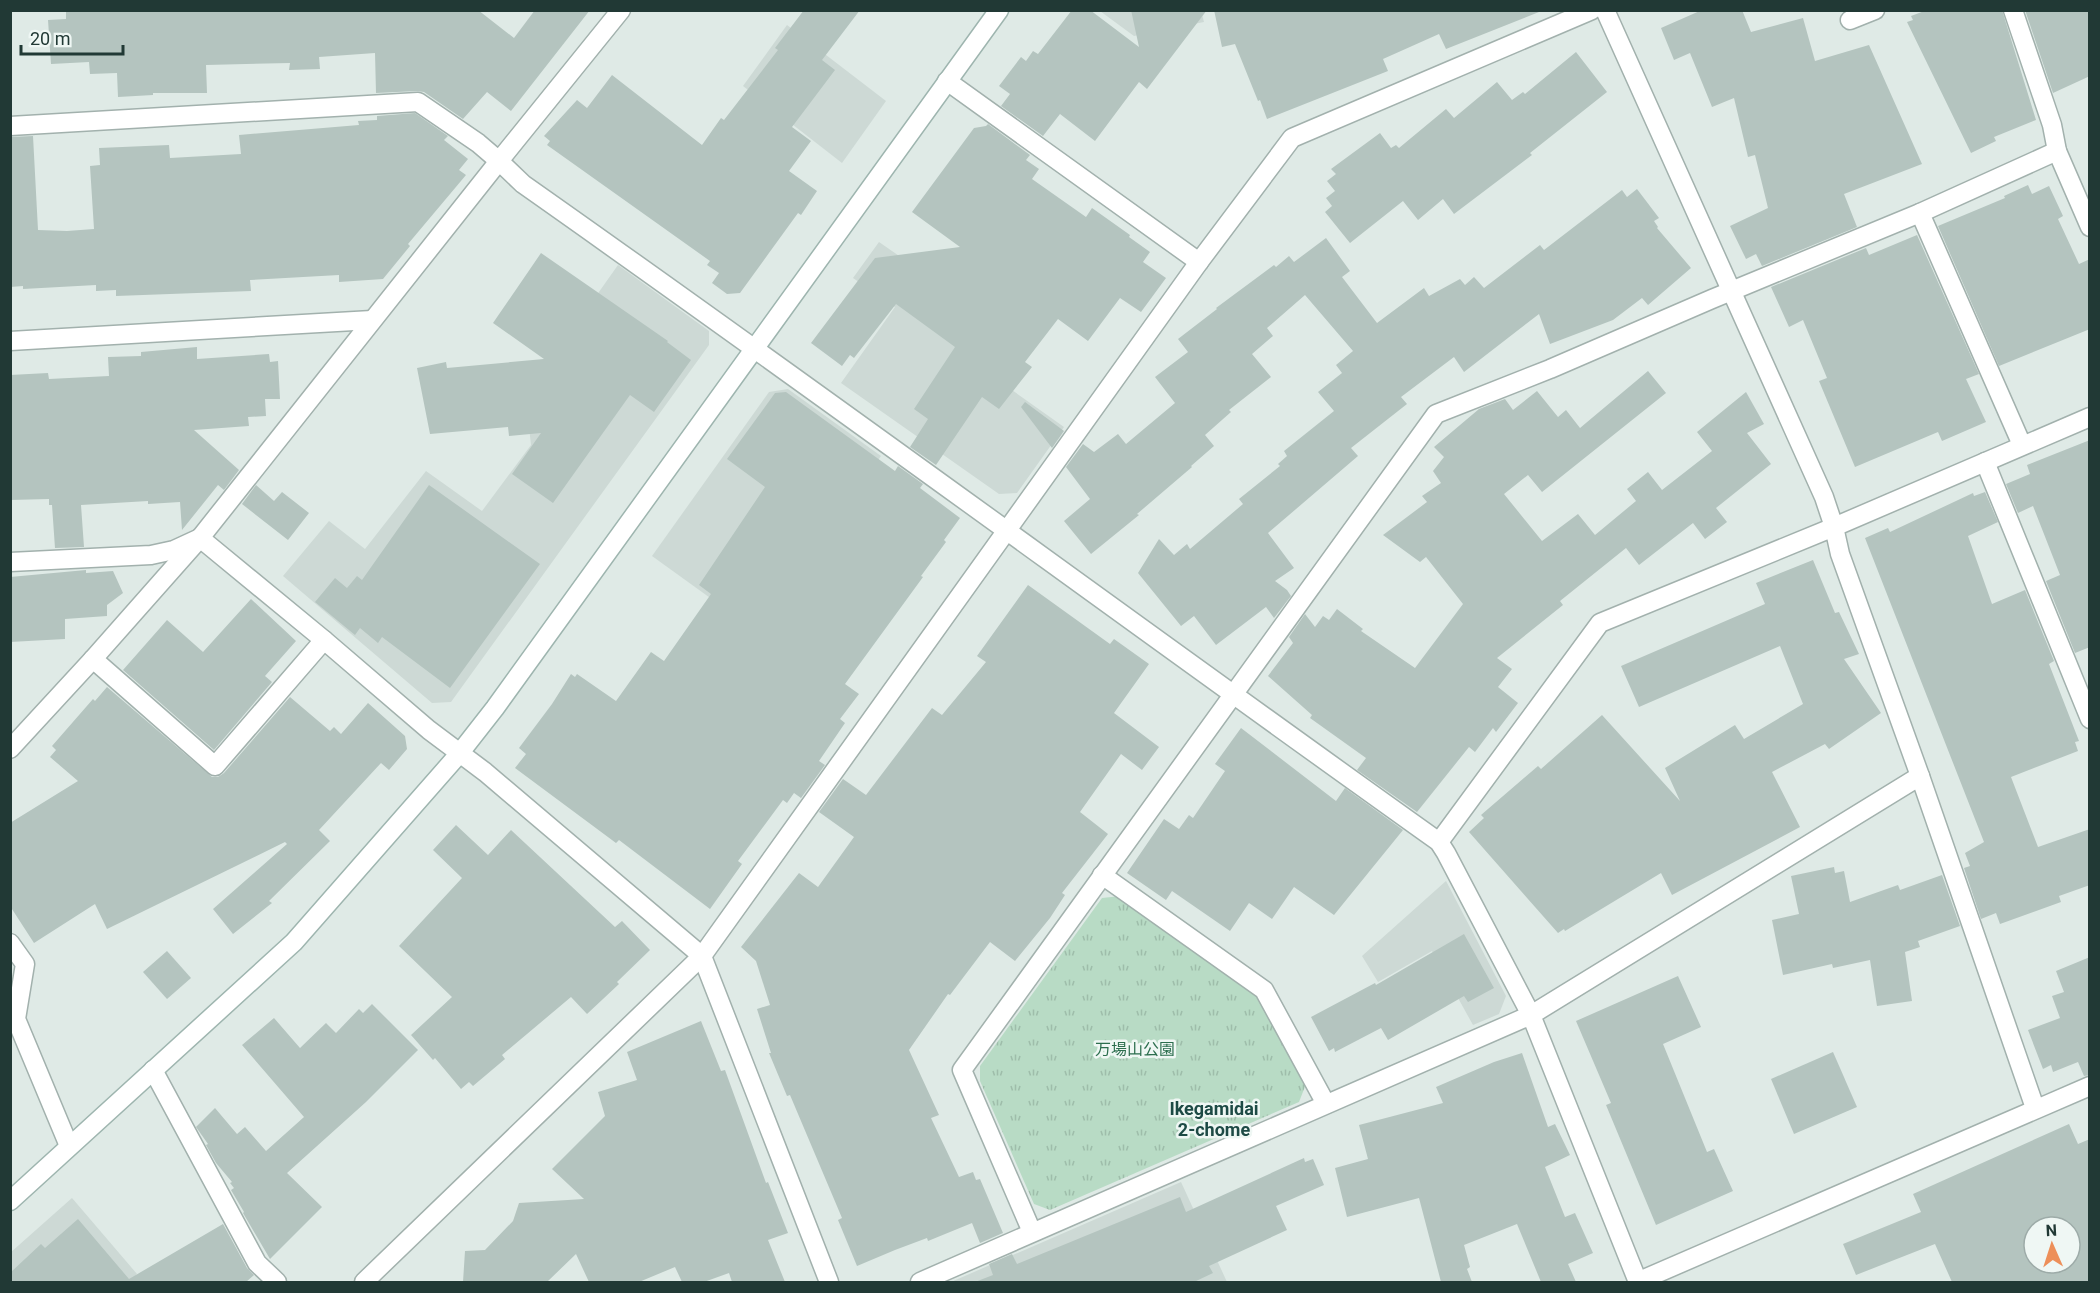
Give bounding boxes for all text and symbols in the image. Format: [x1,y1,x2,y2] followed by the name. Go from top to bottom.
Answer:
[21,18,123,56] scale bar
[30,28,70,49] text: 20 m
[1095,1040,1175,1059] park label: 万場山公園
[1169,1098,1259,1140] district label: Ikegamidai 2-chome
[2022,1215,2082,1275] north arrow
[2045,1221,2057,1240] text: N

